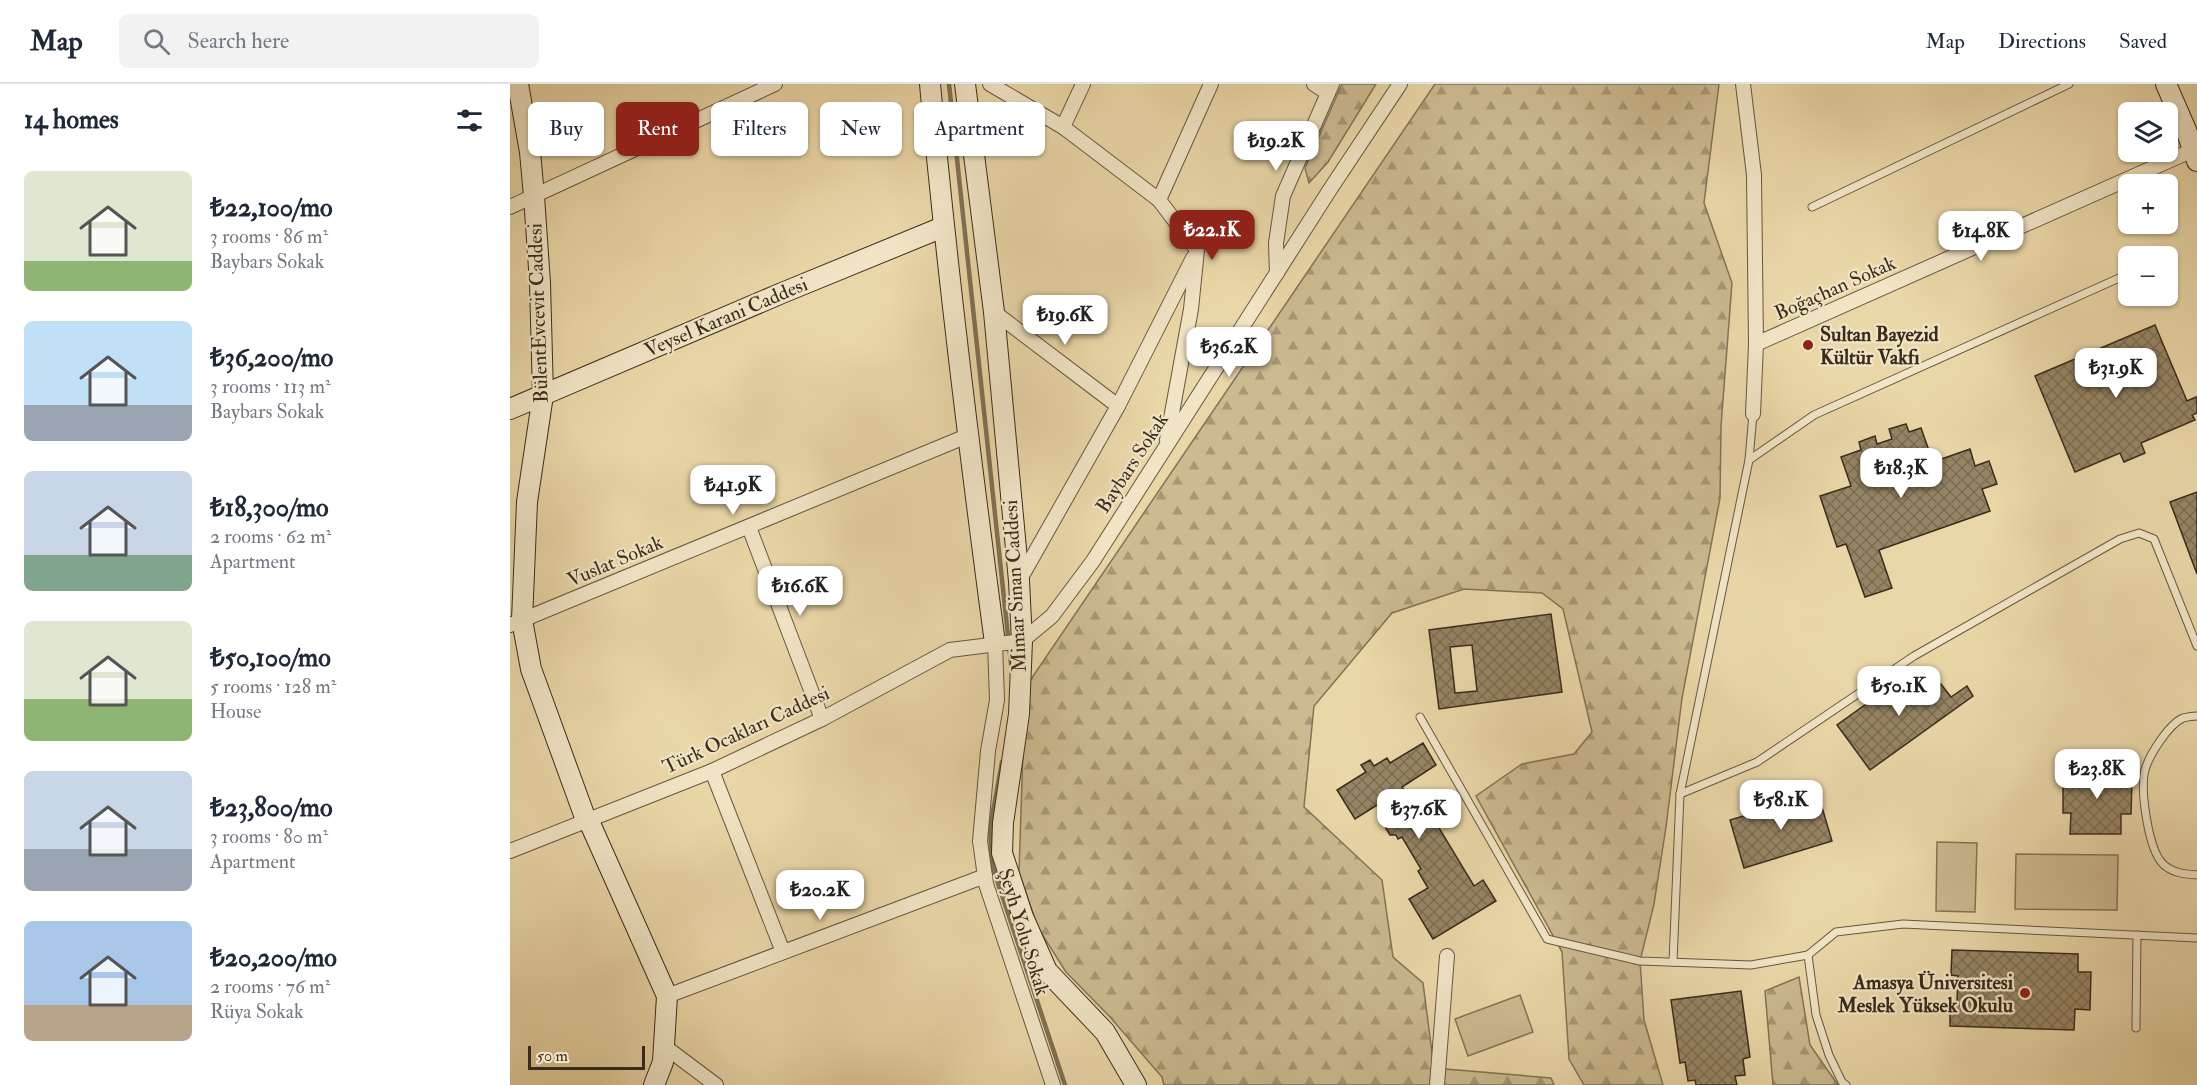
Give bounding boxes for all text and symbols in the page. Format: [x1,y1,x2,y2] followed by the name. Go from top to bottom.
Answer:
[119,14,539,68] search box
[30,24,83,59] text: Map
[140,25,173,58] icon: search
[188,27,289,55] text: Search here
[1925,28,1965,55] text: Map
[1998,28,2086,55] text: Directions
[2119,28,2167,55] text: Saved
[528,102,604,156] chip: Buy
[616,102,699,156] chip: Rent
[711,102,808,156] chip: Filters
[820,102,902,156] chip: New
[914,102,1045,156] chip: Apartment
[2118,102,2178,306] map controls
[2118,102,2178,162] button: layers
[24,104,119,136] text: 14 homes
[453,104,486,137] icon: filters
[1227,121,1325,172] pin: ₺19.2K
[1248,128,1304,153] text: ₺19.2K
[2118,174,2178,234] button: +
[210,192,333,224] text: ₺22,100/mo
[72,195,144,267] icon: home
[1163,210,1261,261] pin: ₺22.1K
[1932,211,2030,262] pin: ₺14.8K
[1184,217,1240,242] text: ₺22.1K
[1952,218,2010,243] text: ₺14.8K
[522,223,554,403] street label: BülentEvcevit Caddesi
[210,224,328,249] text: 3 rooms · 86 m²
[2118,246,2178,306] button: −
[210,249,324,274] text: Baybars Sokak
[1771,250,1900,326] street label: Boğaçhan Sokak
[641,271,811,363] street label: Veysel Karani Caddesi
[1016,295,1114,346] pin: ₺19.6K
[1037,302,1093,327] text: ₺19.6K
[1820,322,1939,370] place label: Sultan Bayezid Kültür Vakfı
[1180,327,1278,378] pin: ₺36.2K
[1200,334,1258,359] text: ₺36.2K
[1801,338,1815,352] marker: Sultan Bayezid Kültür Vakfı
[210,342,333,374] text: ₺36,200/mo
[72,345,144,417] icon: home
[2067,348,2165,399] pin: ₺31.9K
[2089,355,2143,380] text: ₺31.9K
[210,374,331,399] text: 3 rooms · 113 m²
[210,399,324,424] text: Baybars Sokak
[1090,408,1174,518] street label: Baybars Sokak
[1852,448,1950,499] pin: ₺18.3K
[1874,455,1928,480] text: ₺18.3K
[684,465,782,516] pin: ₺41.9K
[704,472,762,497] text: ₺41.9K
[210,492,329,524] text: ₺18,300/mo
[72,495,144,567] icon: home
[998,499,1032,673] street label: Mimar Sinan Caddesi
[210,524,331,549] text: 2 rooms · 62 m²
[563,529,667,592] street label: Vuslat Sokak
[210,549,295,574] text: Apartment
[751,566,849,617] pin: ₺16.6K
[772,573,828,598] text: ₺16.6K
[210,642,331,674] text: ₺50,100/mo
[72,645,144,717] icon: home
[1850,666,1948,717] pin: ₺50.1K
[1871,673,1927,698] text: ₺50.1K
[210,674,336,699] text: 5 rooms · 128 m²
[659,680,833,780] street label: Türk Ocakları Caddesi
[210,699,261,724] text: House
[2048,749,2146,800] pin: ₺23.8K
[2069,756,2125,781] text: ₺23.8K
[1732,780,1830,831] pin: ₺58.1K
[1754,787,1808,812] text: ₺58.1K
[1370,789,1468,840] pin: ₺37.6K
[210,792,332,824] text: ₺23,800/mo
[72,795,144,867] icon: home
[1391,796,1447,821] text: ₺37.6K
[210,824,328,849] text: 3 rooms · 80 m²
[210,849,295,874] text: Apartment
[993,865,1055,999] street label: Şeyh Yolu Sokak
[771,870,869,921] pin: ₺20.2K
[790,877,850,902] text: ₺20.2K
[210,942,337,974] text: ₺20,200/mo
[72,945,144,1017] icon: home
[1837,970,2014,1018] place label: Amasya Üniversitesi Meslek Yüksek Okulu
[210,974,330,999] text: 2 rooms · 76 m²
[2018,986,2032,1000] marker: Amasya Üniversitesi Meslek Yüksek Okulu
[210,999,304,1024] text: Rüya Sokak
[528,1043,645,1070] scale bar
[537,1046,568,1066] text: 50 m

